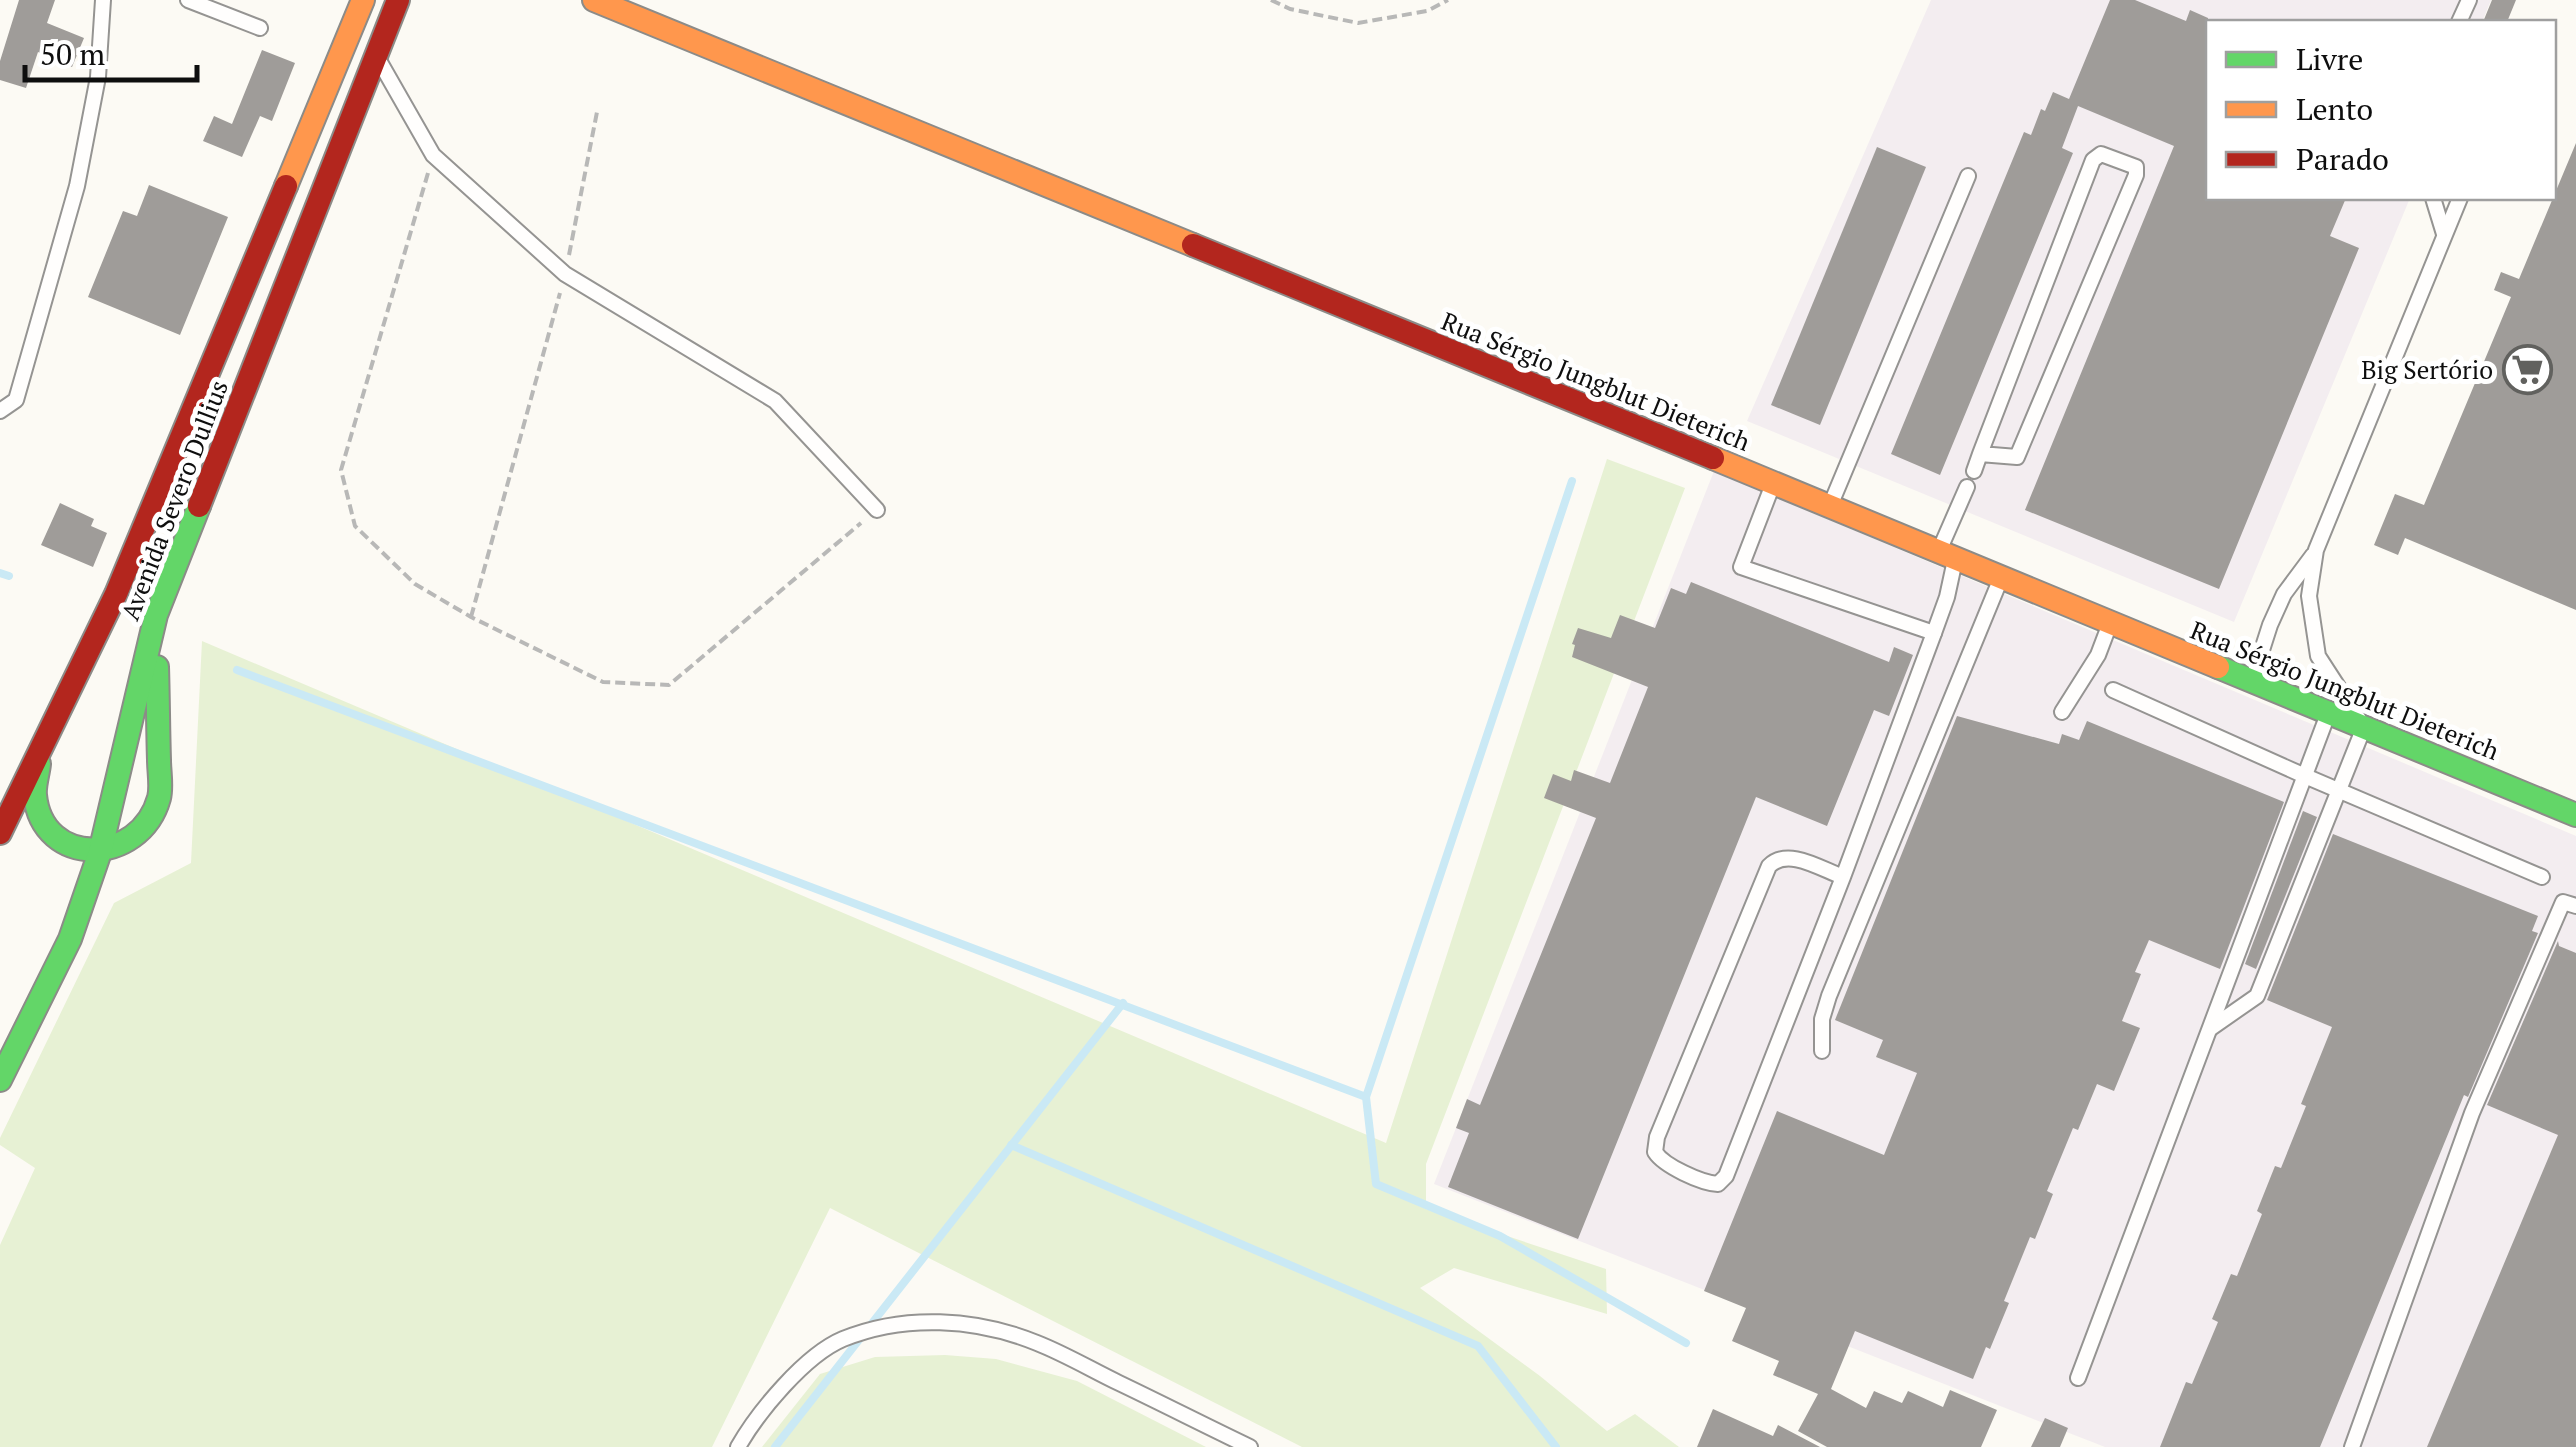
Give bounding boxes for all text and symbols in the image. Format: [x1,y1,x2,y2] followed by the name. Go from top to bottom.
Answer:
[25,20,198,82] scale bar
[2206,20,2556,200] legend
[40,34,105,74] text: 50 m
[2296,39,2363,79] text: Livre
[2296,89,2373,129] text: Lento
[2296,139,2389,179] text: Parado
[1437,304,1755,458] street label: Rua Sérgio Jungblut Dieterich
[2502,343,2554,395] supermarket icon: Big Sertório
[2361,353,2493,386] place label: Big Sertório
[113,375,235,625] street label: Avenida Severo Dullius
[2186,613,2504,767] street label: Rua Sérgio Jungblut Dieterich

